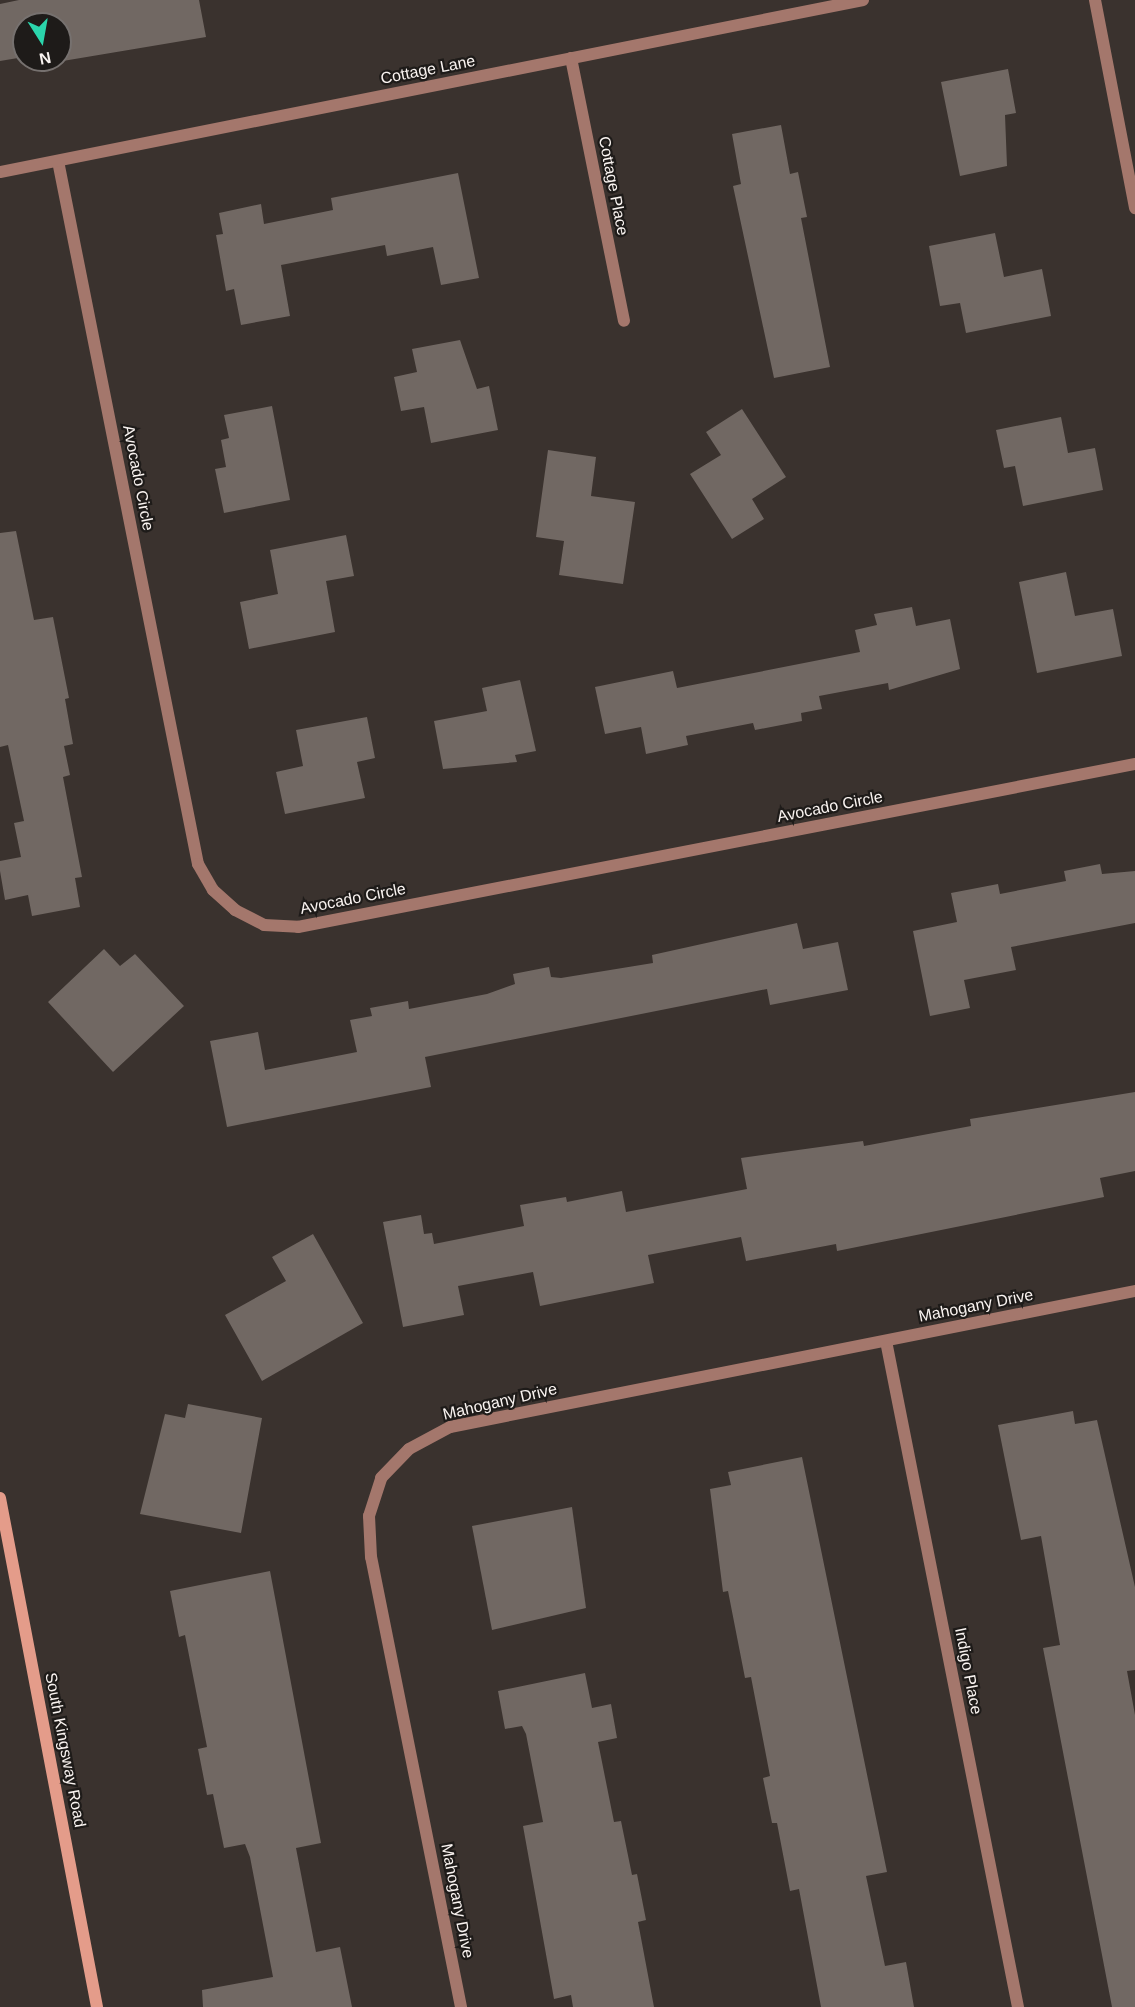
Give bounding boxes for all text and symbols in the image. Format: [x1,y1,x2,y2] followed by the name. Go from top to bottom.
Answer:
[12,12,72,72] north arrow
[38,49,52,68] text: N
[379,51,477,89] street label: Cottage Lane
[594,135,632,237] street label: Cottage Place
[118,423,158,533] street label: Avocado Circle
[775,787,885,827] street label: Avocado Circle
[298,879,408,919] street label: Avocado Circle
[917,1285,1035,1327] street label: Mahogany Drive
[441,1380,559,1424] street label: Mahogany Drive
[950,1626,986,1716] street label: Indigo Place
[41,1671,89,1829] street label: South Kingsway Road
[436,1842,478,1960] street label: Mahogany Drive

